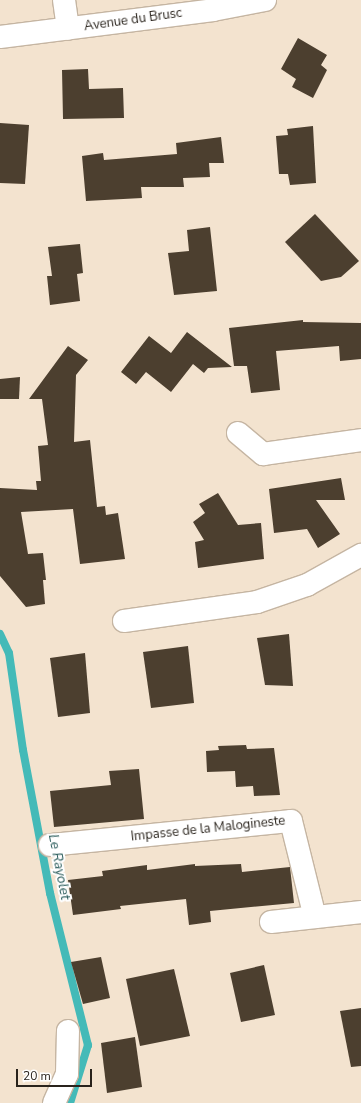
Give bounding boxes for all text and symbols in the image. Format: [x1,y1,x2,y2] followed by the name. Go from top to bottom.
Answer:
[83,5,183,35] street label: Avenue du Brusc
[130,813,286,845] street label: Impasse de la Malogineste
[44,833,74,901] water label: Le Rayolet
[18,1061,94,1087] scale bar
[23,1068,51,1084] text: 20 m

